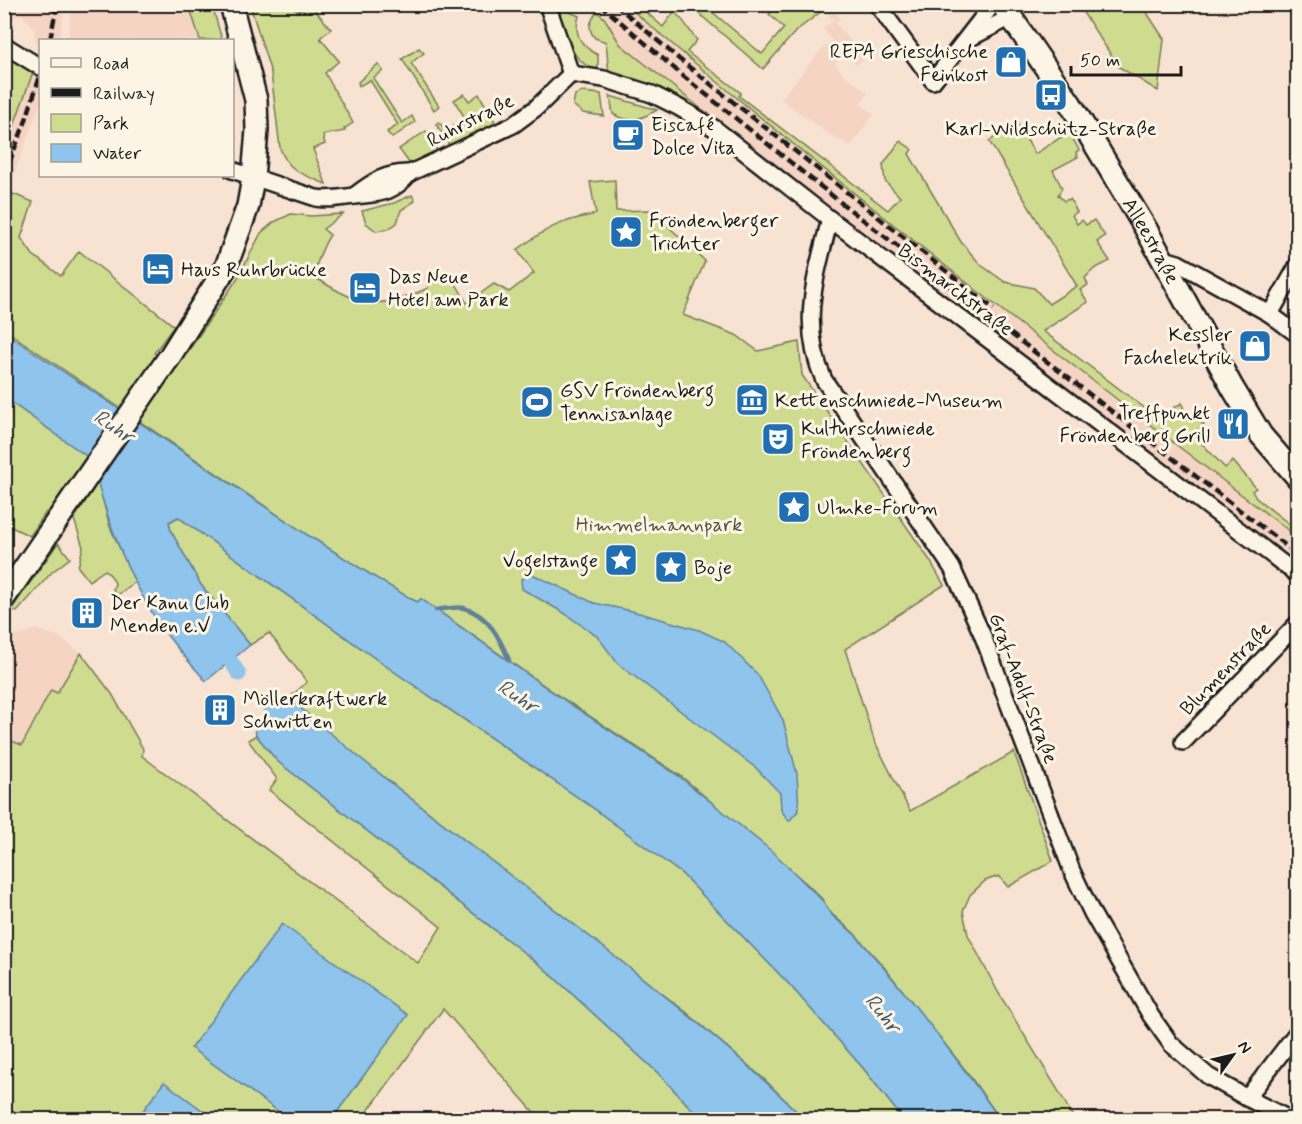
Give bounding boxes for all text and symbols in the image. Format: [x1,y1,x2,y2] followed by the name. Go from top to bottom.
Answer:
[39,39,234,177] legend
[830,39,988,89] place label: REPA Grieschische Feinkost
[1071,39,1180,77] scale bar
[993,44,1029,80] shop icon: REPA Grieschische Feinkost
[1080,49,1120,73] text: 50 m
[93,52,129,76] text: Road
[1033,77,1069,113] bus stop icon: Karl-Wildschütz-Straße
[93,82,155,106] text: Railway
[423,88,519,155] street label: Ruhrstraße
[93,112,129,136] text: Park
[651,112,735,162] place label: Eiscafé Dolce Vita
[945,116,1157,143] place label: Karl-Wildschütz-Straße
[610,117,646,153] cafe icon: Eiscafé Dolce Vita
[93,142,142,166] text: Water
[1115,193,1186,289] street label: Alleestraße
[649,208,779,258] place label: Fröndenberger Trichter
[608,214,644,250] place icon: Fröndenberger Trichter
[892,238,1019,343] street label: Bismarckstraße
[140,251,176,287] hotel icon: Haus Ruhrbrücke
[181,257,327,284] place label: Haus Ruhrbrücke
[388,264,509,314] place label: Das Neue Hotel am Park
[347,270,383,306] hotel icon: Das Neue Hotel am Park
[1123,322,1233,372] place label: Kessler Fachelektrik
[1237,328,1273,364] shop icon: Kessler Fachelektrik
[560,378,714,428] place label: GSV Fröndenberg Tennisanlage
[734,382,770,418] museum icon: Kettenschmiede-Museum
[519,384,555,420] sports icon: GSV Fröndenberg Tennisanlage
[775,388,1003,415] place label: Kettenschmiede-Museum
[1059,400,1210,452] place label: Treffpunkt Fröndenberg Grill
[88,403,142,452] water label: Ruhr
[1215,406,1251,442] restaurant icon: Treffpunkt Fröndenberg Grill
[801,416,935,468] place label: Kulturschmiede Fröndenberg
[760,421,796,457] theatre icon: Kulturschmiede Fröndenberg
[776,489,812,525] place icon: Ulmke-Forum
[817,495,938,522] place label: Ulmke-Forum
[576,512,742,539] park label: Himmelmannpark
[603,542,639,578] place icon: Vogelstange
[503,548,598,577] place label: Vogelstange
[653,549,689,585] place icon: Boje
[694,555,732,582] place label: Boje
[110,590,229,640] place label: Der Kanu Club Menden e.V
[69,595,105,631] building icon: Der Kanu Club Menden e.V
[981,609,1064,768] street label: Graf-Adolf-Straße
[1174,616,1278,722] street label: Blumenstraße
[492,673,546,722] water label: Ruhr
[243,686,387,736] place label: Möllerkraftwerk Schwitten
[202,692,238,728] building icon: Möllerkraftwerk Schwitten
[858,988,908,1042] water label: Ruhr
[1203,1025,1263,1085] north arrow
[1233,1037,1256,1058] text: N

